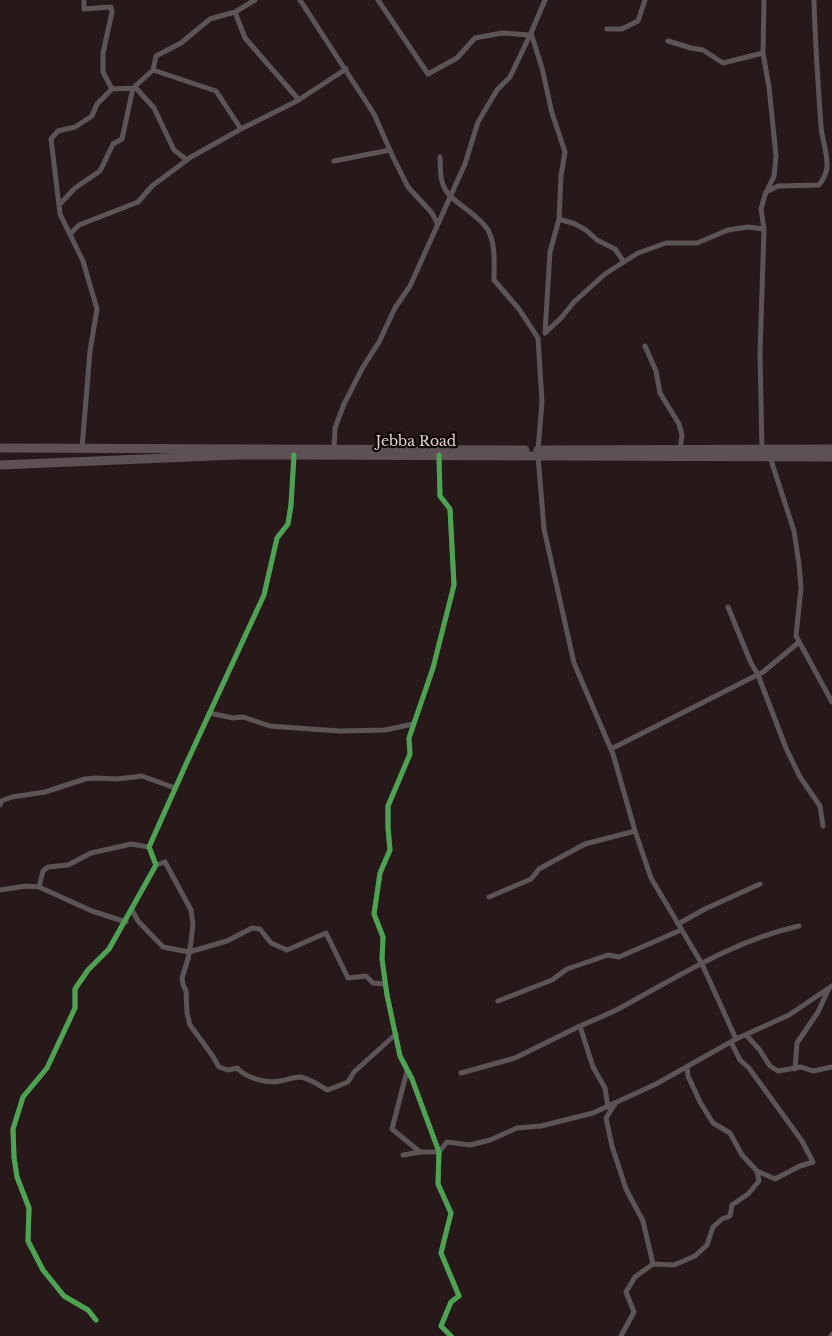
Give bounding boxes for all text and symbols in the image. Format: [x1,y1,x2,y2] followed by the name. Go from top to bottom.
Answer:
[376,434,456,450] street label: Jebba Road

